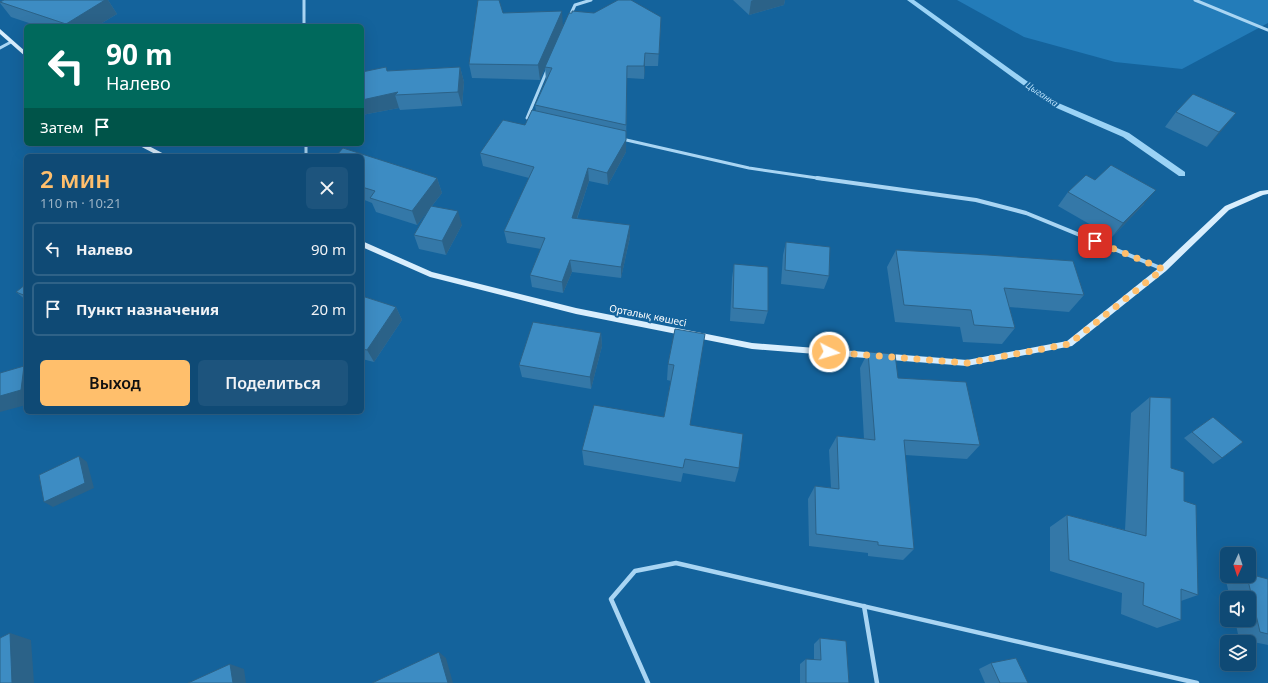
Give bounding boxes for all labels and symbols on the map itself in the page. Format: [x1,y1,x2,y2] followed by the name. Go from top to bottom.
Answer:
[1023,78,1061,110] water label: Цыганка
[1078,224,1112,258] pin
[608,301,688,329] street label: Орталық көшесі
[808,331,850,373] position arrow
[1220,547,1256,583] north arrow

